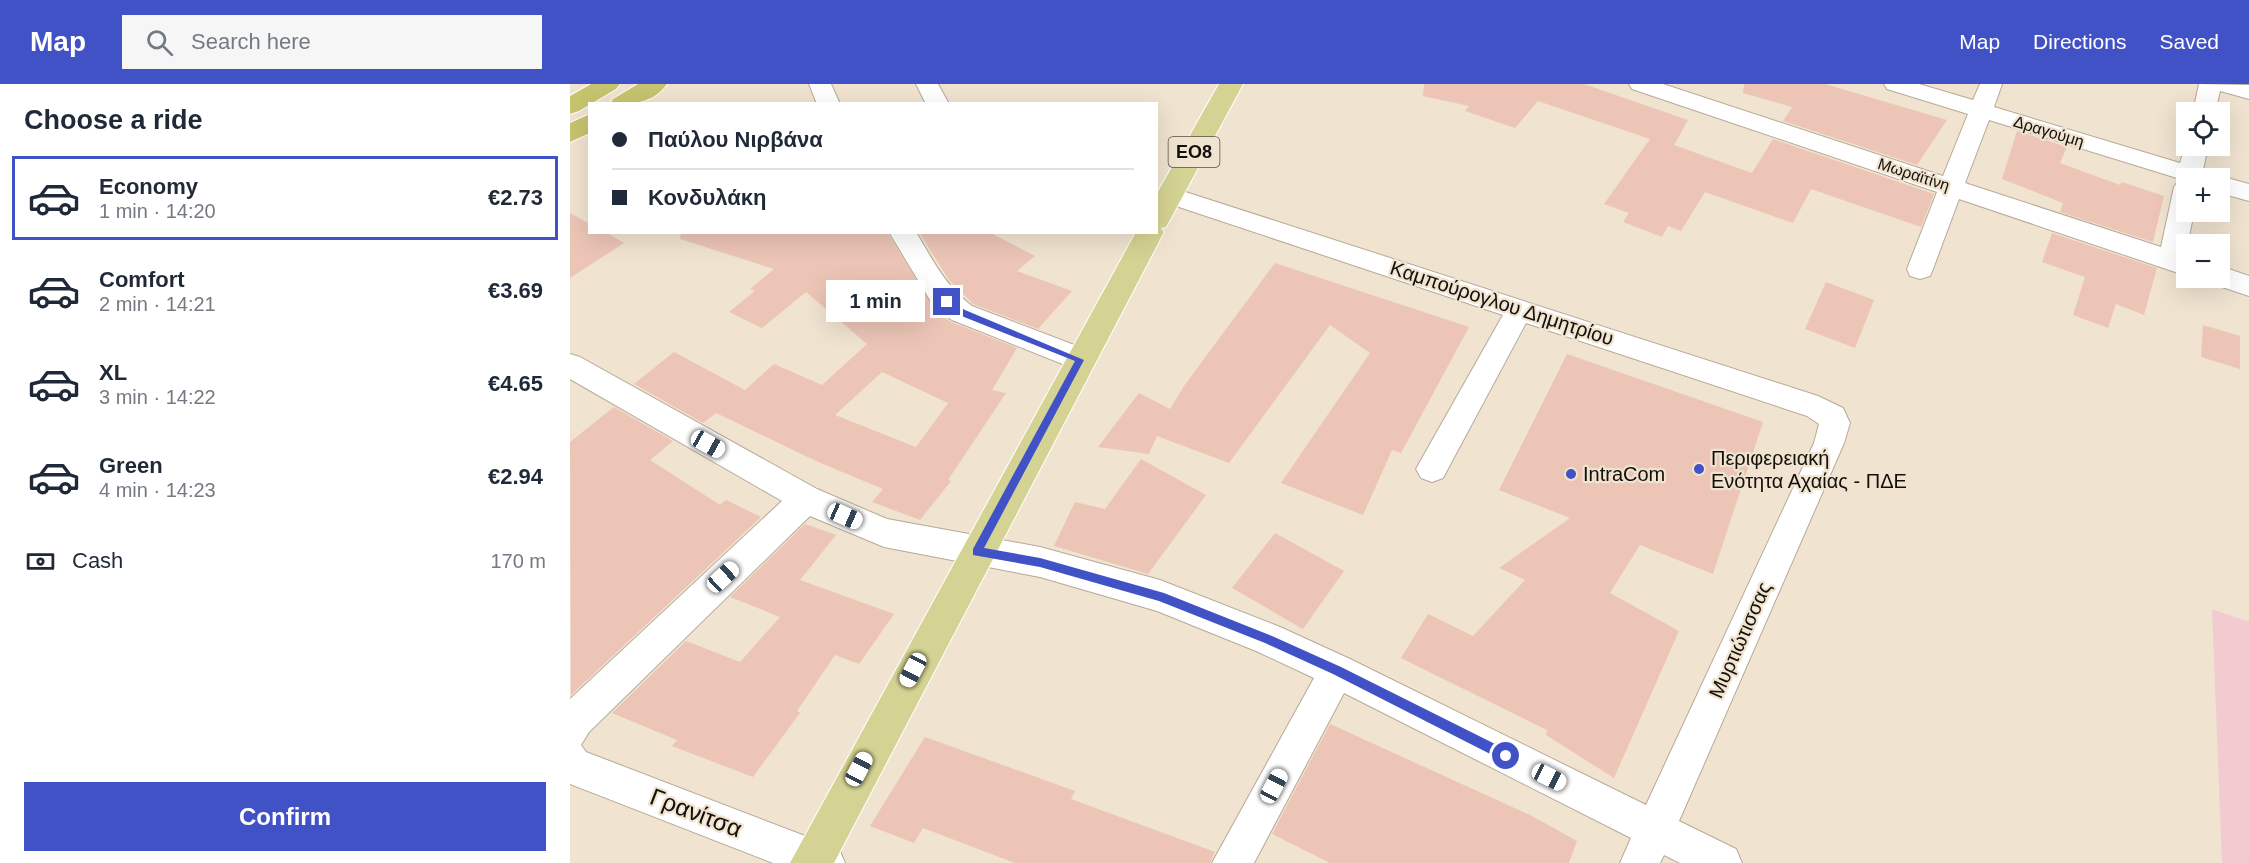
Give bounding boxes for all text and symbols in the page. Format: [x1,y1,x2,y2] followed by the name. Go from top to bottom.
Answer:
[122,15,542,69] search box
[30,26,86,57] text: Map
[143,26,176,59] icon: search
[191,29,311,54] text: Search here
[1959,30,2000,53] text: Map
[2033,30,2126,53] text: Directions
[2159,30,2219,53] text: Saved
[2176,102,2230,288] map controls
[2176,102,2230,156] button: locate
[24,105,203,135] text: Choose a ride
[2012,113,2086,150] street label: Δραγούμη
[648,127,823,152] text: Παύλου Νιρβάνα
[1168,137,1220,167] road number: ΕΟ8
[1876,155,1952,194] street label: Μωραϊτίνη
[2176,168,2230,222] button: +
[27,171,81,225] icon: car
[99,174,198,199] text: Economy
[488,185,543,210] text: €2.73
[648,185,766,210] text: Κονδυλάκη
[99,200,216,222] text: 1 min · 14:20
[2176,234,2230,288] button: −
[1388,256,1616,350] street label: Καμπούρογλου Δημητρίου
[27,264,81,318] icon: car
[99,267,185,292] text: Comfort
[488,278,543,303] text: €3.69
[827,281,926,323] callout: 1 min
[933,288,960,315] route end
[849,290,902,312] text: 1 min
[99,293,216,315] text: 2 min · 14:21
[27,357,81,411] icon: car
[99,360,127,385] text: XL
[488,371,543,396] text: €4.65
[99,386,216,408] text: 3 min · 14:22
[688,427,728,461] car
[1711,447,1907,492] place label: Περιφερειακή Ενότητα Αχαίας - ΠΔΕ
[27,450,81,504] icon: car
[99,453,163,478] text: Green
[1692,462,1706,476] marker: Περιφερειακή Ενότητα Αχαίας - ΠΔΕ
[1583,463,1665,485] place label: IntraCom
[488,464,543,489] text: €2.94
[1564,467,1578,481] marker: IntraCom
[99,479,216,501] text: 4 min · 14:23
[825,500,865,532] car
[24,545,57,578] icon: cash
[72,548,123,573] text: Cash
[490,550,546,572] text: 170 m
[704,558,742,596] car
[1705,578,1776,701] street label: Μυρτιώτισσας
[897,650,929,690] car
[1492,742,1519,769] route start
[843,749,875,789] car
[1529,761,1569,793] car
[1258,766,1290,806] car
[24,782,546,851] button: Confirm
[647,783,746,842] street label: Γρανίτσα

